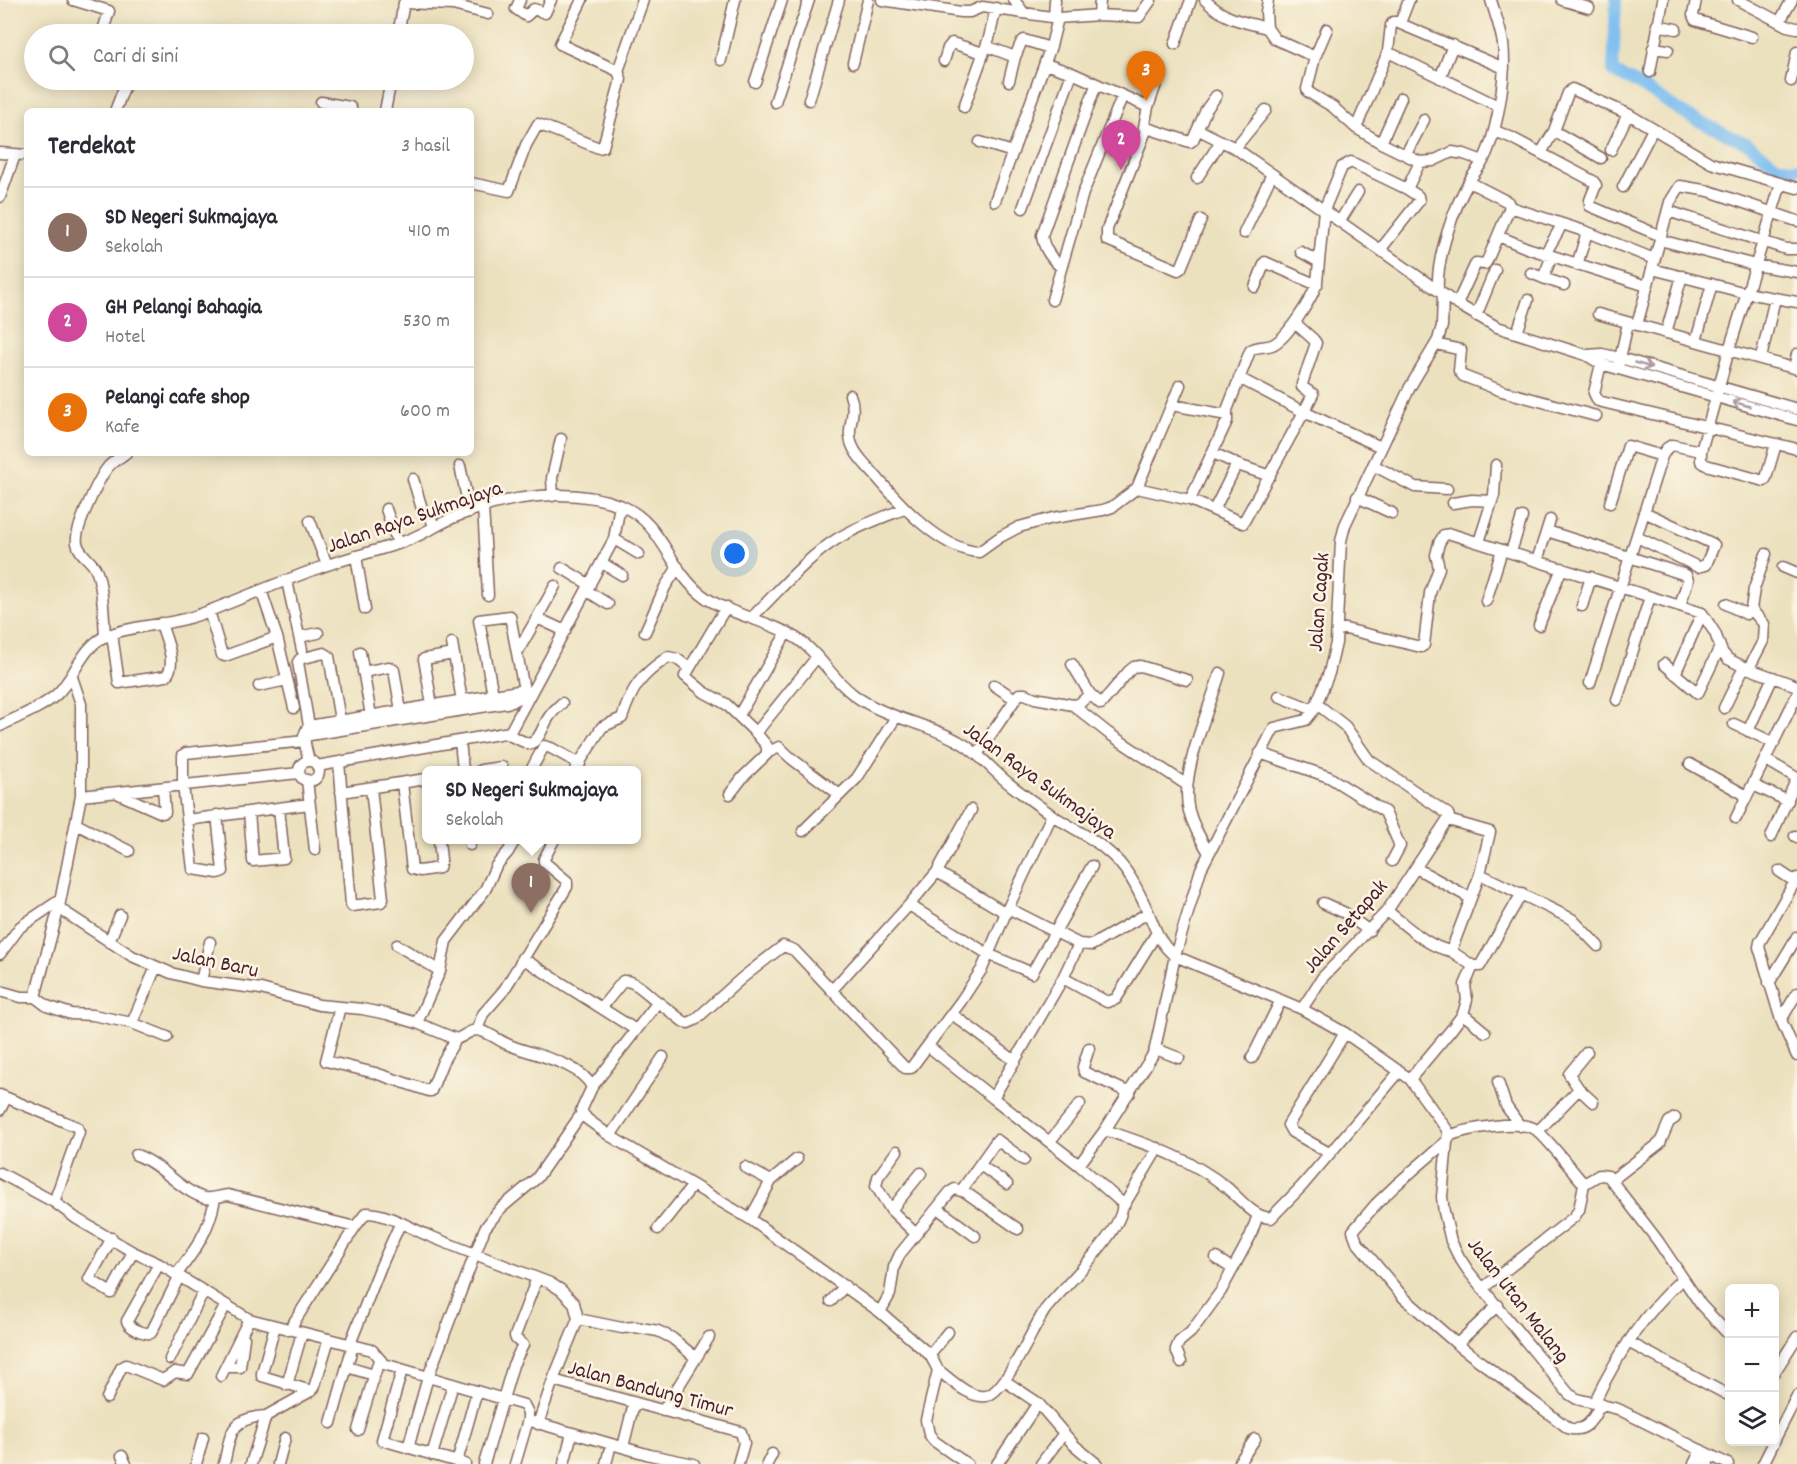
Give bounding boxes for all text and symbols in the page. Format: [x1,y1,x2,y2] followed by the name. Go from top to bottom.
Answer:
[24,24,474,90] search box
[45,41,78,74] icon: search
[93,42,178,73] text: Cari di sini
[1126,51,1166,101] pin: 3
[1102,120,1140,170] pin: 2
[48,129,136,166] text: Terdekat
[401,133,450,161] text: 3 hasil
[105,203,277,234] text: SD Negeri Sukmajaya
[65,218,70,246] text: 1
[408,218,450,246] text: 410 m
[105,234,163,262] text: Sekolah
[105,293,262,324] text: GH Pelangi Bahagia
[63,308,72,336] text: 2
[403,308,450,336] text: 530 m
[105,324,145,352] text: Hotel
[1633,360,1652,371] one-way arrow
[105,383,250,414] text: Pelangi cafe shop
[63,398,72,426] text: 3
[400,398,450,426] text: 600 m
[1732,398,1751,409] one-way arrow
[105,414,139,442] text: Kafe
[323,474,507,563] street label: Jalan Raya Sukmajaya
[720,539,749,568] your location
[1302,552,1339,653] street label: Jalan Cagak
[956,715,1123,849] street label: Jalan Raya Sukmajaya
[422,766,641,844] popup
[445,776,618,807] text: SD Negeri Sukmajaya
[445,807,503,835] text: Sekolah
[512,864,550,913] pin: 1
[1297,873,1397,981] street label: Jalan Setapak
[169,939,261,988] street label: Jalan Baru
[1458,1232,1576,1371] street label: Jalan Utan Malang
[1725,1284,1779,1446] map controls
[1725,1284,1779,1338] button: +
[1725,1338,1779,1392] button: −
[564,1353,737,1428] street label: Jalan Bandung Timur
[1725,1392,1779,1446] button: layers

